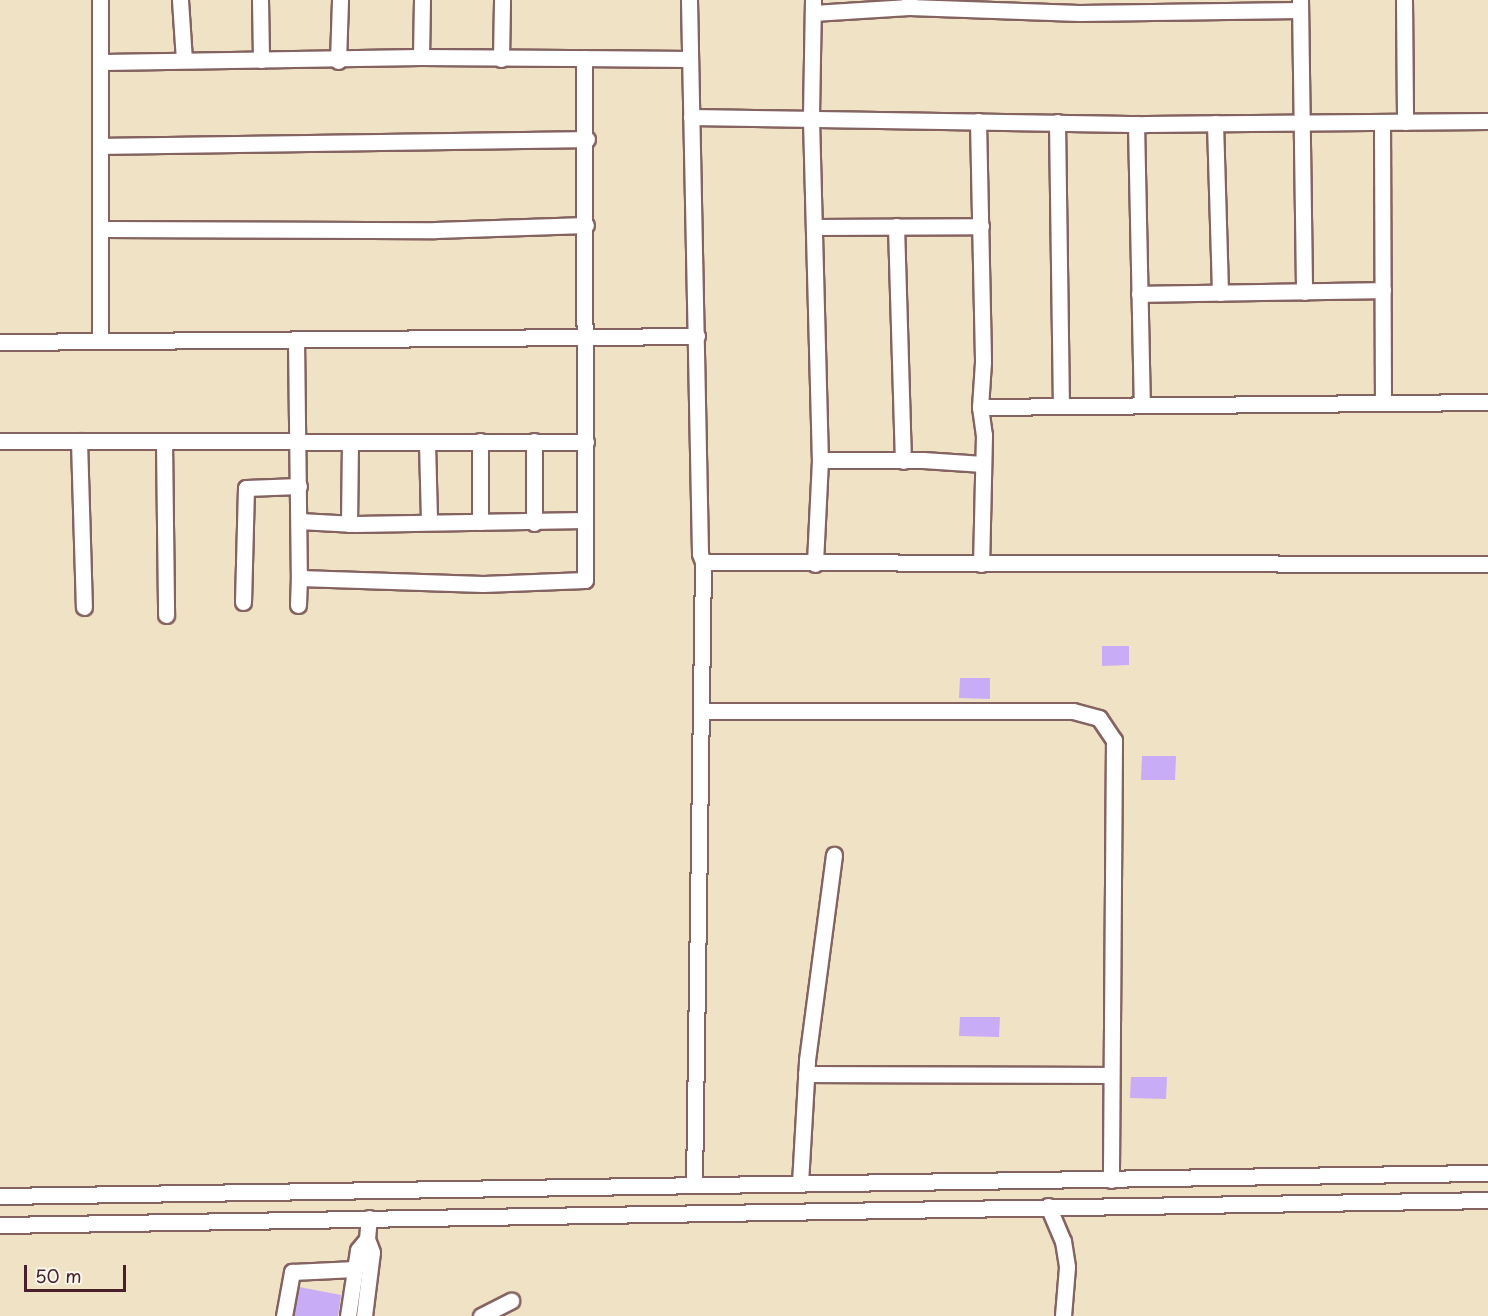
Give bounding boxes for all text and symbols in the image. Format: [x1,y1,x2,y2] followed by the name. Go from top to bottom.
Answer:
[27,1253,129,1291] scale bar
[35,1262,82,1289] text: 50 m

